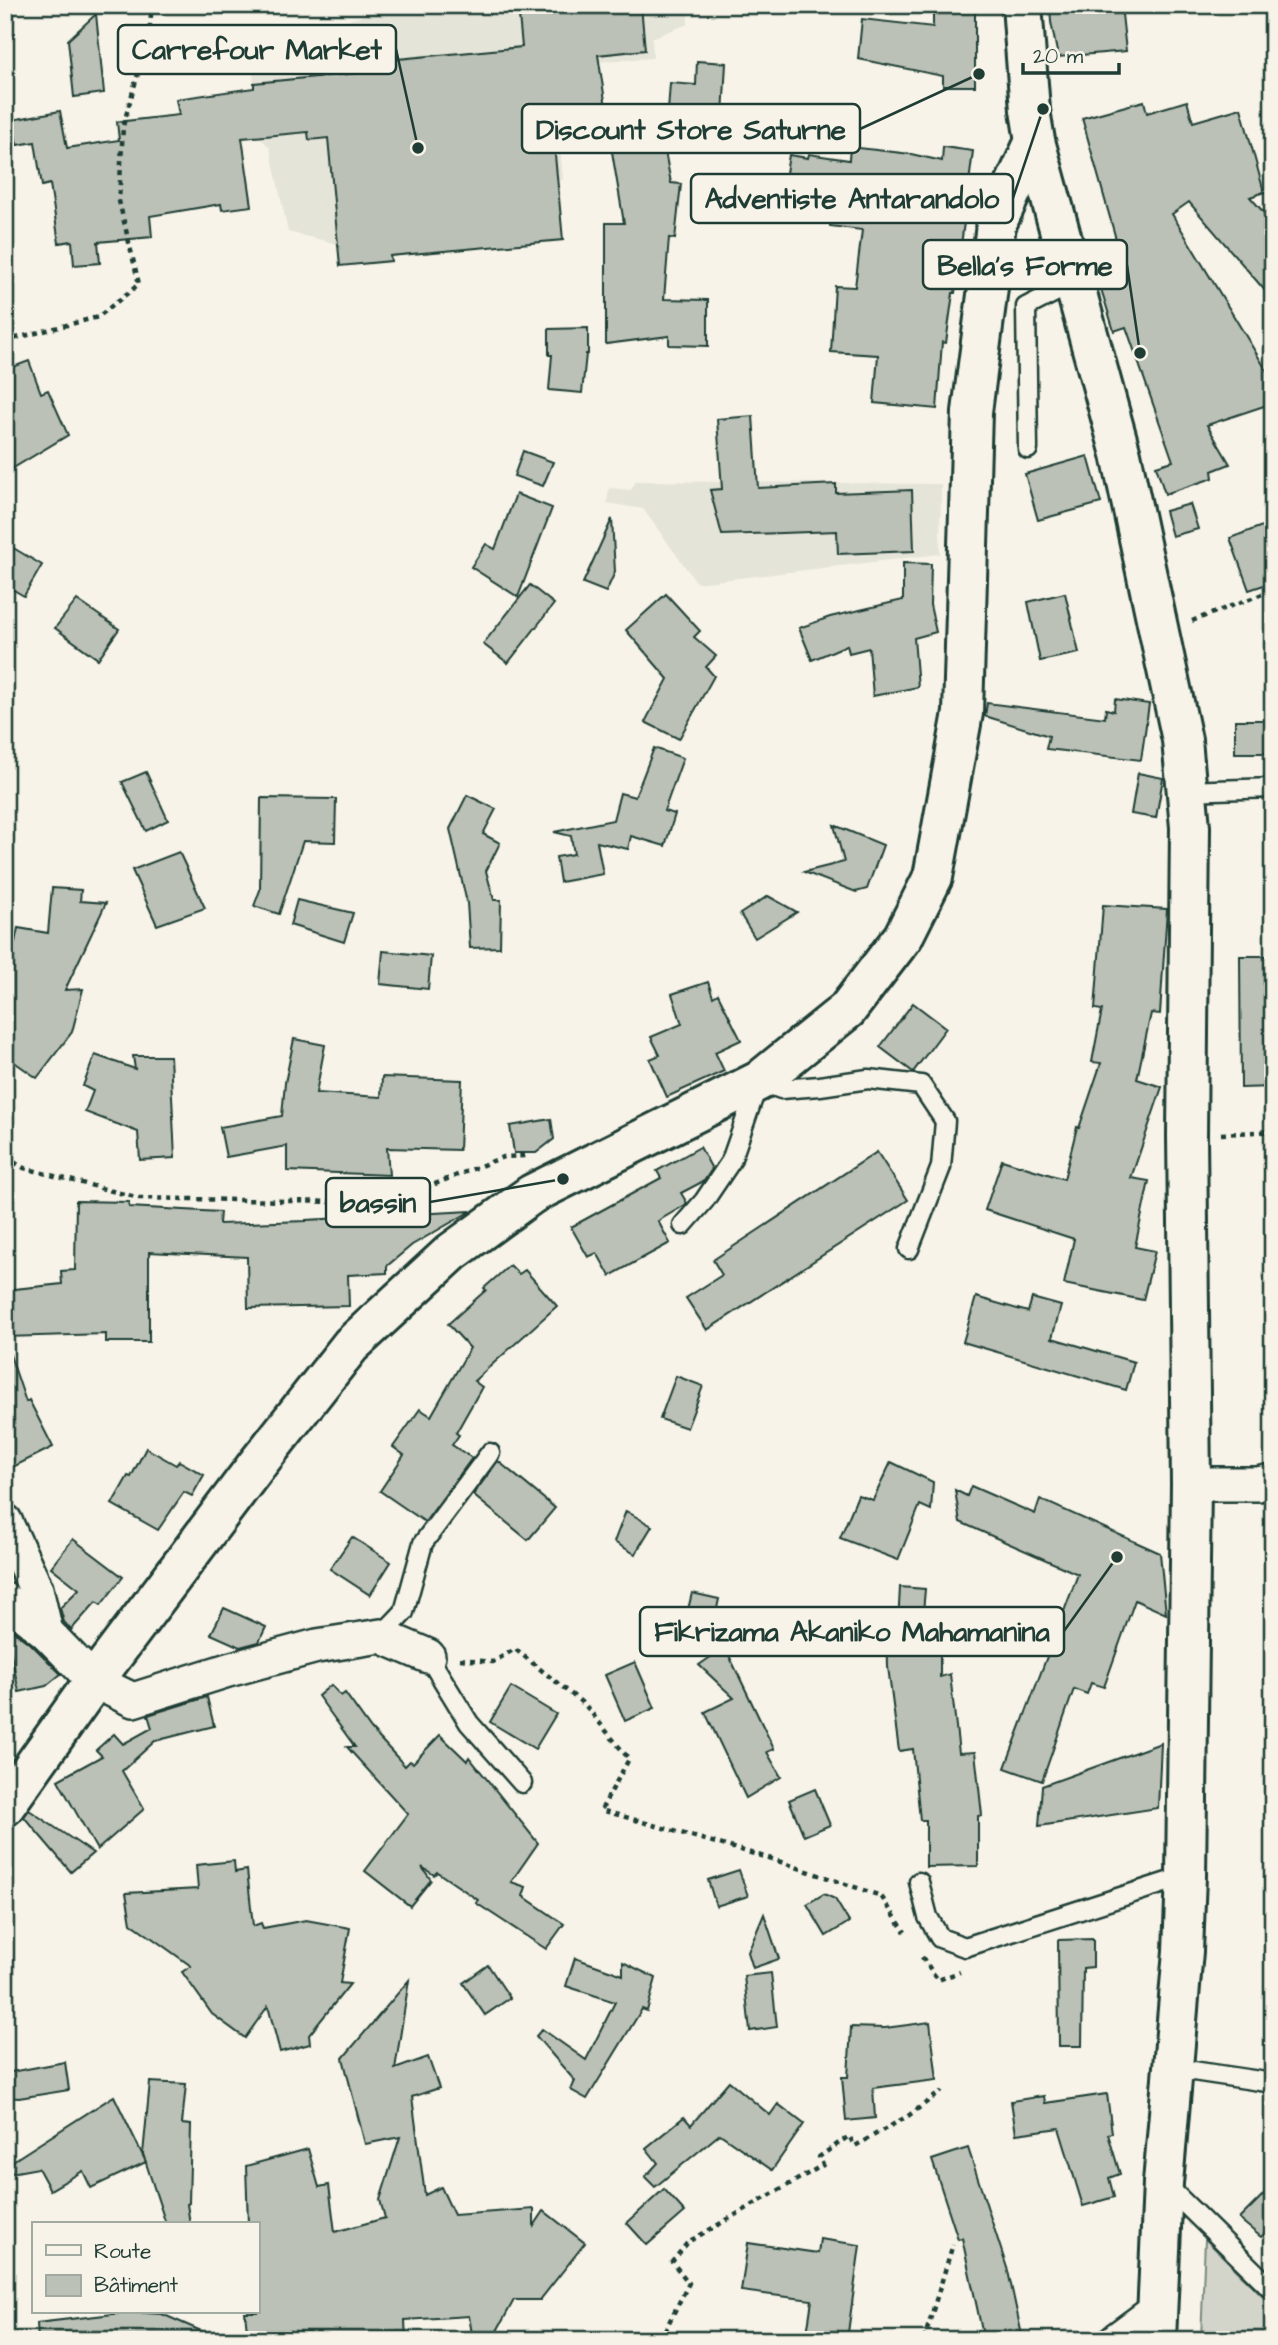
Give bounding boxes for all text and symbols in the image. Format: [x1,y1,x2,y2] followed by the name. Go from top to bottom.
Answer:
[118,25,396,74] callout: Carrefour Market
[132,31,383,70] text: Carrefour Market
[1023,32,1119,76] scale bar
[1033,42,1084,71] text: 20 m
[522,104,860,153] callout: Discount Store Saturne
[536,111,846,150] text: Discount Store Saturne
[691,174,1013,223] callout: Adventiste Antarandolo
[705,180,1000,219] text: Adventiste Antarandolo
[923,240,1127,289] callout: Bella's Forme
[937,247,1113,286] text: Bella's Forme
[326,1178,430,1227] callout: bassin
[340,1184,416,1223] text: bassin
[640,1607,1064,1656] callout: Fikrizama Akaniko Mahamanina
[654,1613,1051,1652] text: Fikrizama Akaniko Mahamanina
[32,2222,259,2314] legend
[94,2237,151,2266] text: Route
[94,2271,178,2300] text: Bâtiment

